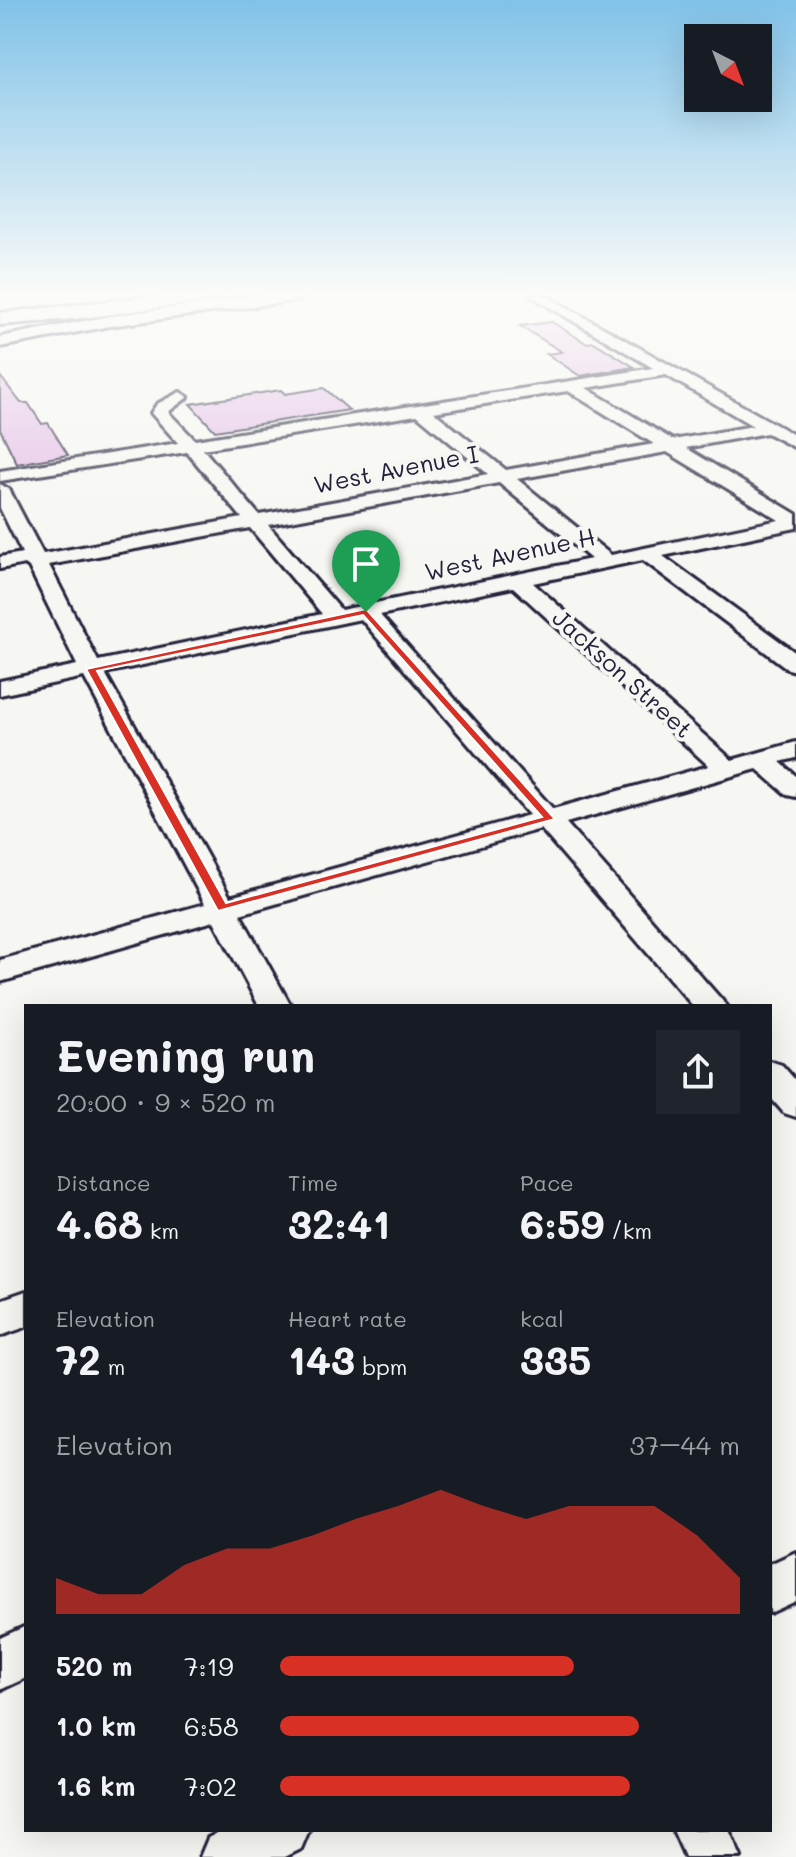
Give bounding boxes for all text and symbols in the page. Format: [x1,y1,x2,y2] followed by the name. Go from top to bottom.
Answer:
[684,24,772,112] north arrow
[684,24,772,112] map controls
[311,437,481,500] street label: West Avenue I
[422,520,598,587] street label: West Avenue H
[332,530,400,612] pin
[344,542,388,586] icon: arrive
[546,602,700,744] street label: Jackson Street
[56,1026,315,1083] text: Evening run
[656,1030,740,1114] button: share
[56,1085,275,1119] text: 20:00 · 9 × 520 m
[56,1168,151,1197] text: Distance
[288,1168,338,1197] text: Time
[520,1168,574,1197] text: Pace
[56,1197,143,1249] text: 4.68
[288,1197,390,1249] text: 32:41
[520,1197,604,1249] text: 6:59
[143,1216,179,1245] text: km
[604,1216,652,1245] text: /km
[56,1304,155,1333] text: Elevation
[288,1304,407,1333] text: Heart rate
[520,1304,564,1333] text: kcal
[56,1333,101,1385] text: 72
[288,1333,355,1385] text: 143
[520,1333,591,1385] text: 335
[101,1352,125,1381] text: m
[355,1352,407,1381] text: bpm
[56,1428,173,1462] text: Elevation
[629,1428,740,1462] text: 37–44 m
[56,1649,132,1683] text: 520 m
[184,1649,234,1683] text: 7:19
[56,1709,136,1743] text: 1.0 km
[184,1709,239,1743] text: 6:58
[56,1769,135,1803] text: 1.6 km
[184,1769,237,1803] text: 7:02

